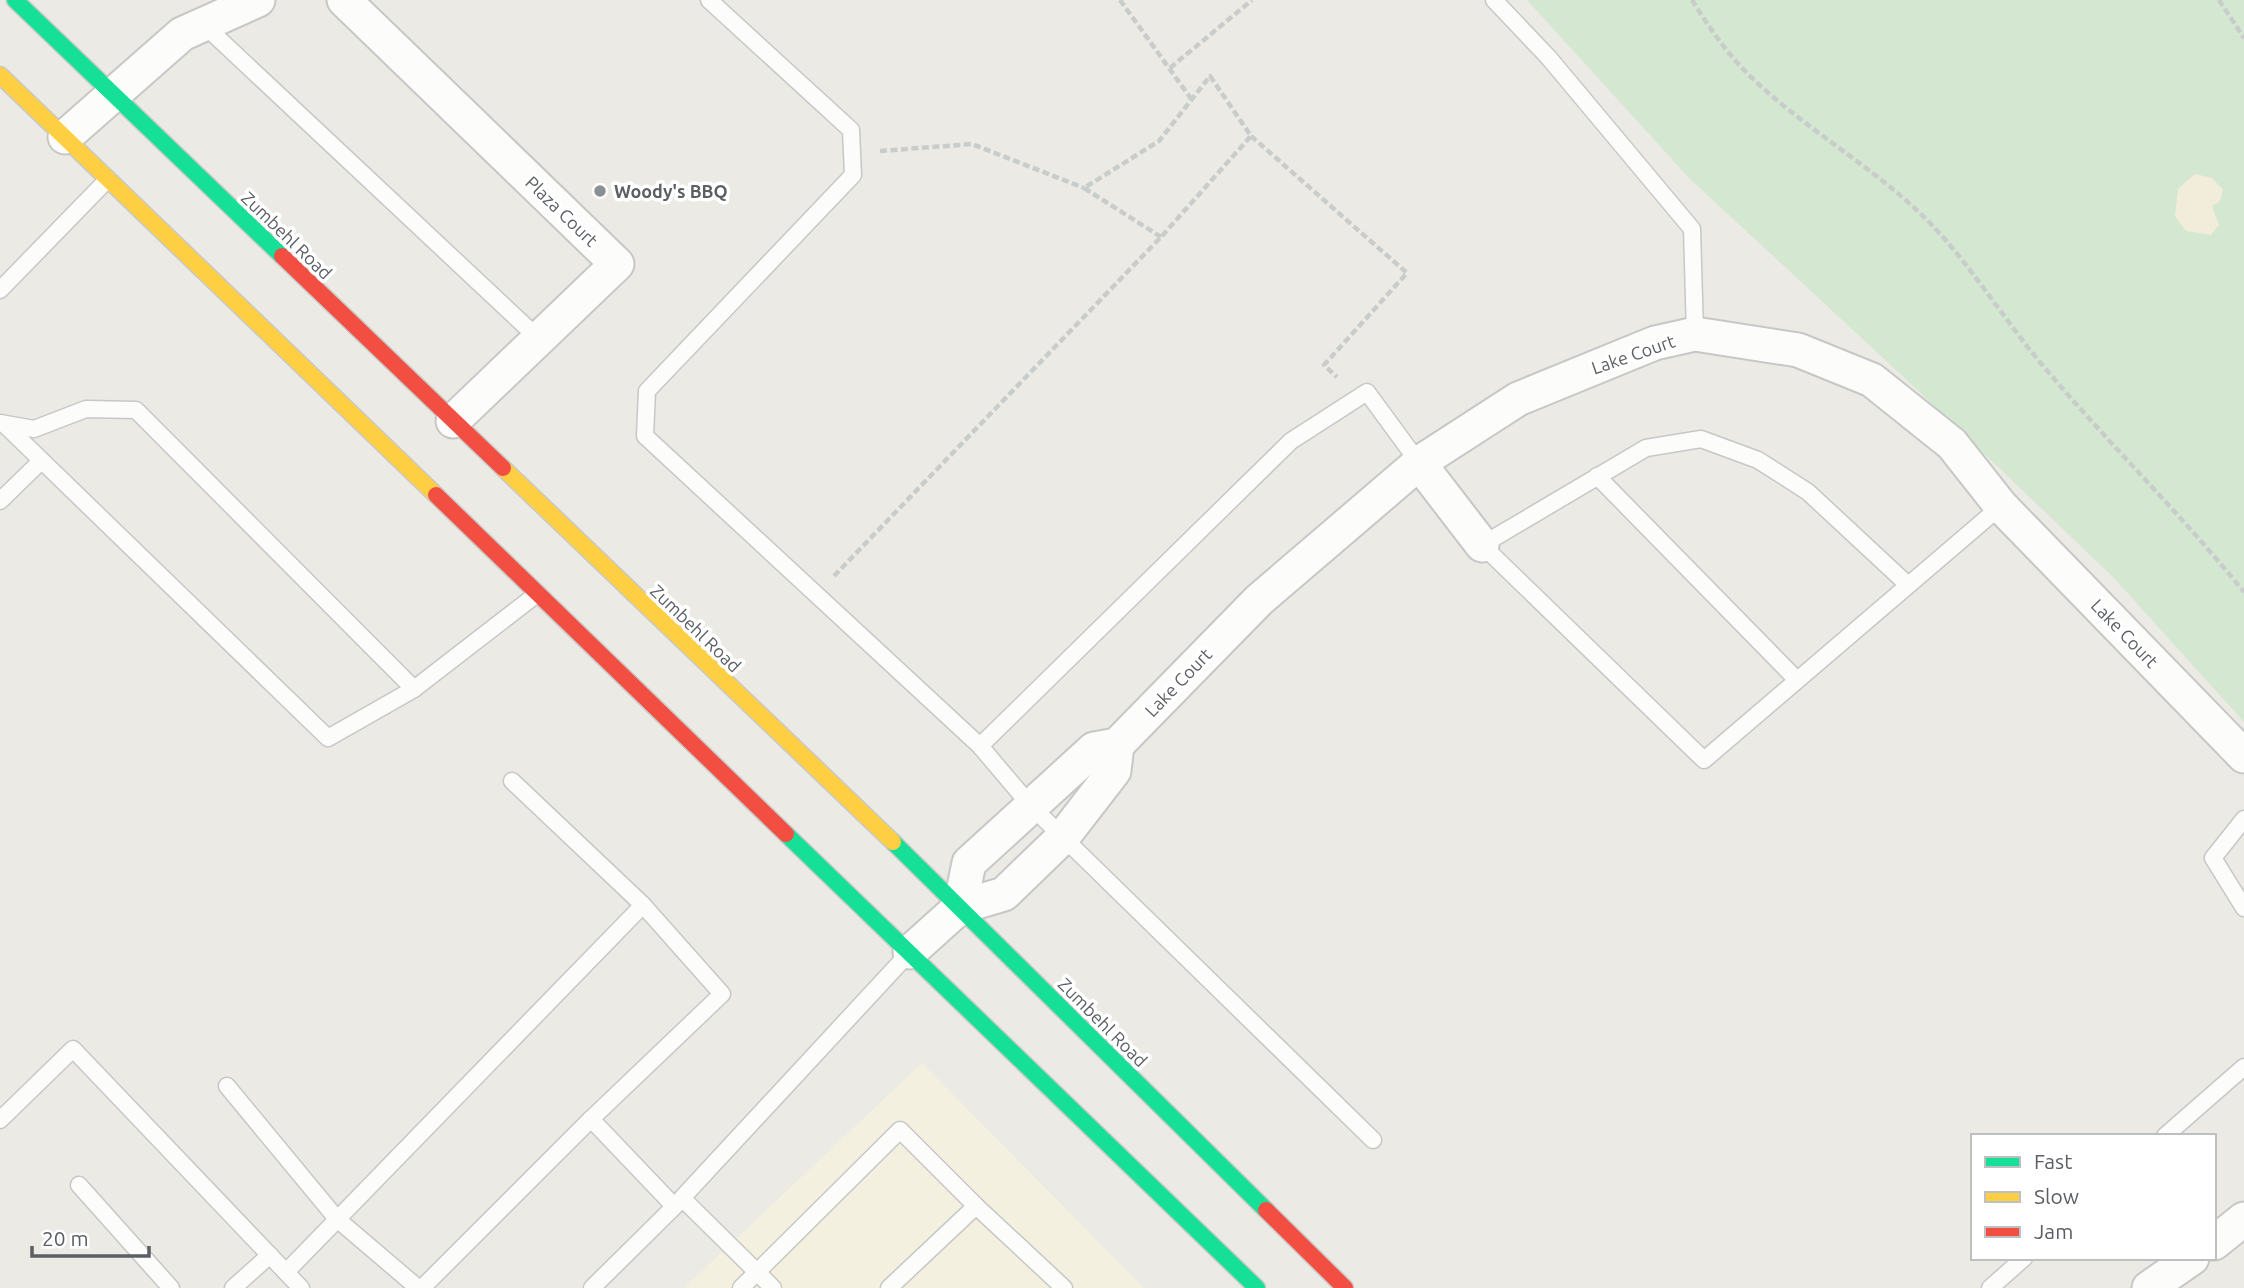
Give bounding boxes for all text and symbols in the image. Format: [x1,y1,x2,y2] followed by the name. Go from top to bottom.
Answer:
[522,172,602,250] street label: Plaza Court
[614,181,728,201] place label: Woody's BBQ
[592,183,608,199] marker: Woody's BBQ
[238,187,336,283] street label: Zumbehl Road
[1589,330,1677,378] street label: Lake Court
[647,580,745,676] street label: Zumbehl Road
[2088,595,2162,671] street label: Lake Court
[1141,644,1215,720] street label: Lake Court
[1055,974,1151,1070] street label: Zumbehl Road
[1971,1134,2216,1260] legend
[2034,1149,2072,1173] text: Fast
[2034,1184,2079,1208] text: Slow
[32,1214,149,1258] scale bar
[2034,1219,2073,1243] text: Jam
[42,1226,89,1250] text: 20 m

